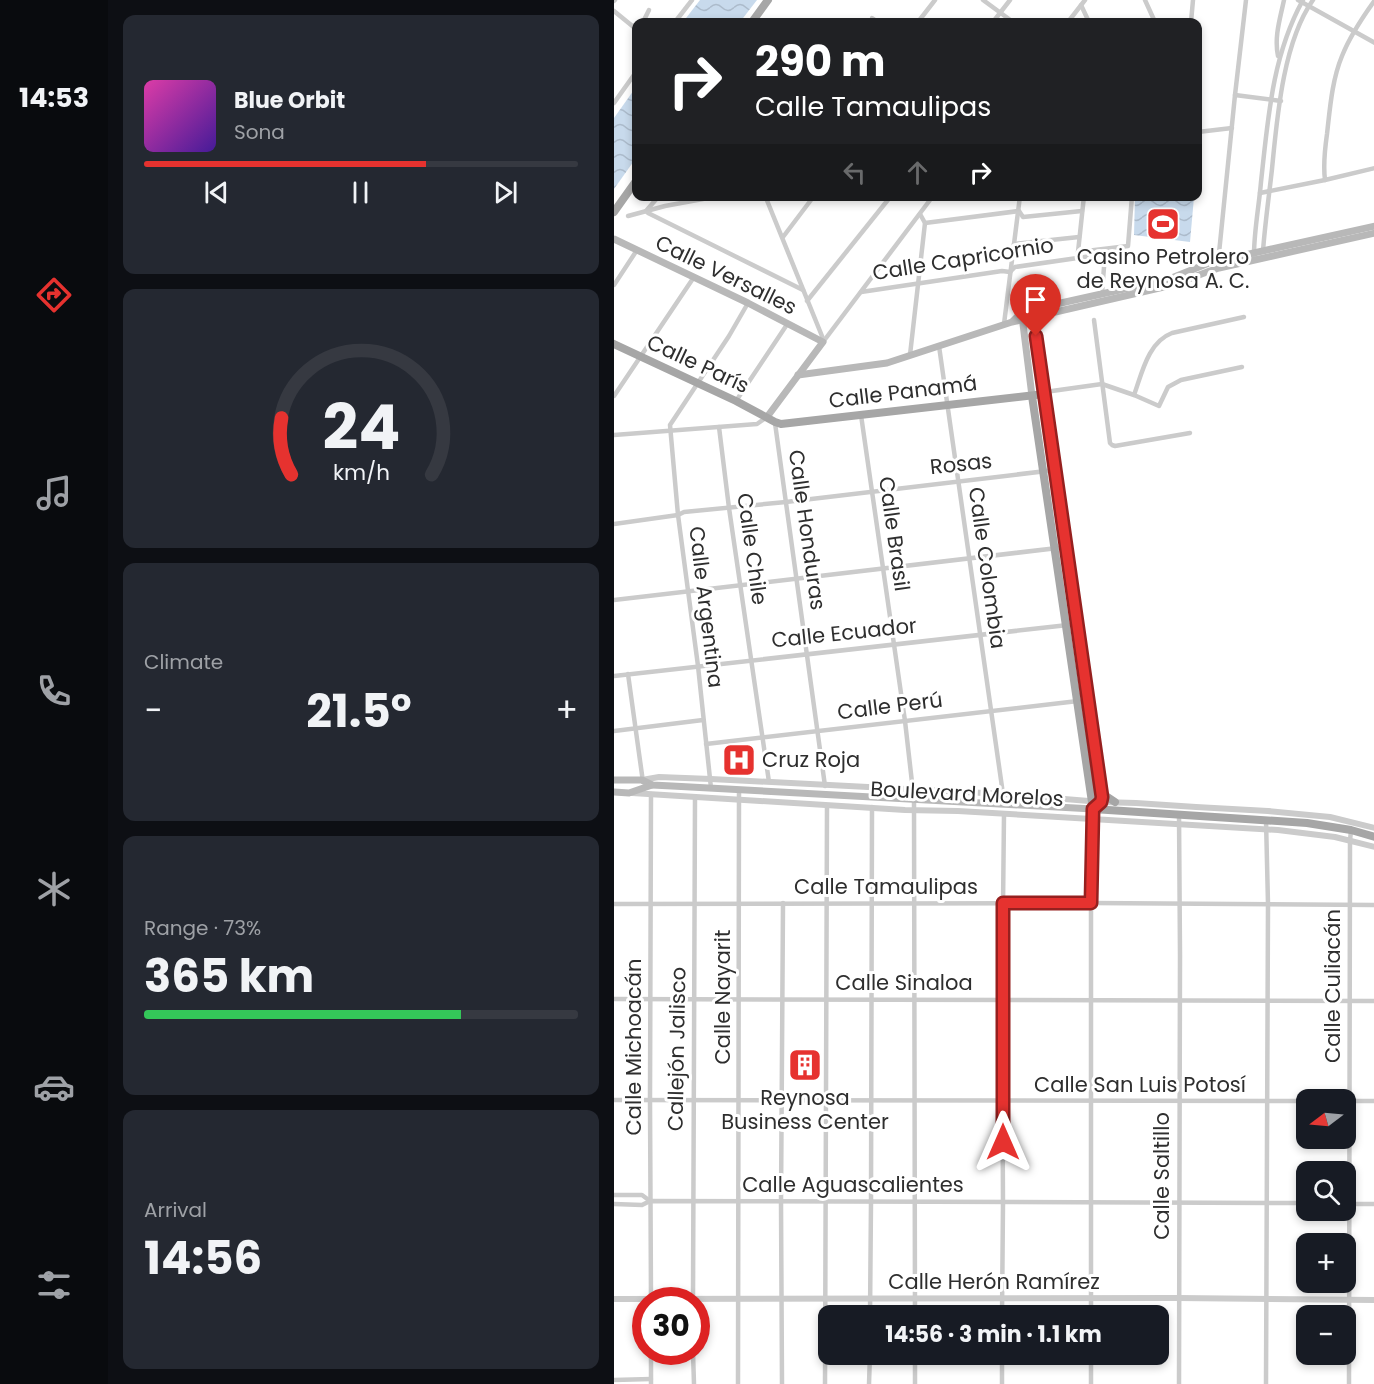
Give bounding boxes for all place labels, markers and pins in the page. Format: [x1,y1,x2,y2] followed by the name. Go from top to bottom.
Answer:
[1145,206,1181,242] sports icon: Casino Petrolero de Reynosa A. C.
[1077,242,1249,295] place label: Casino Petrolero de Reynosa A. C.
[1010,274,1061,336] pin
[721,742,757,778] hospital icon: Cruz Roja
[762,745,860,774] place label: Cruz Roja
[787,1047,823,1083] building icon: Reynosa Business Center
[721,1083,889,1136] place label: Reynosa Business Center

